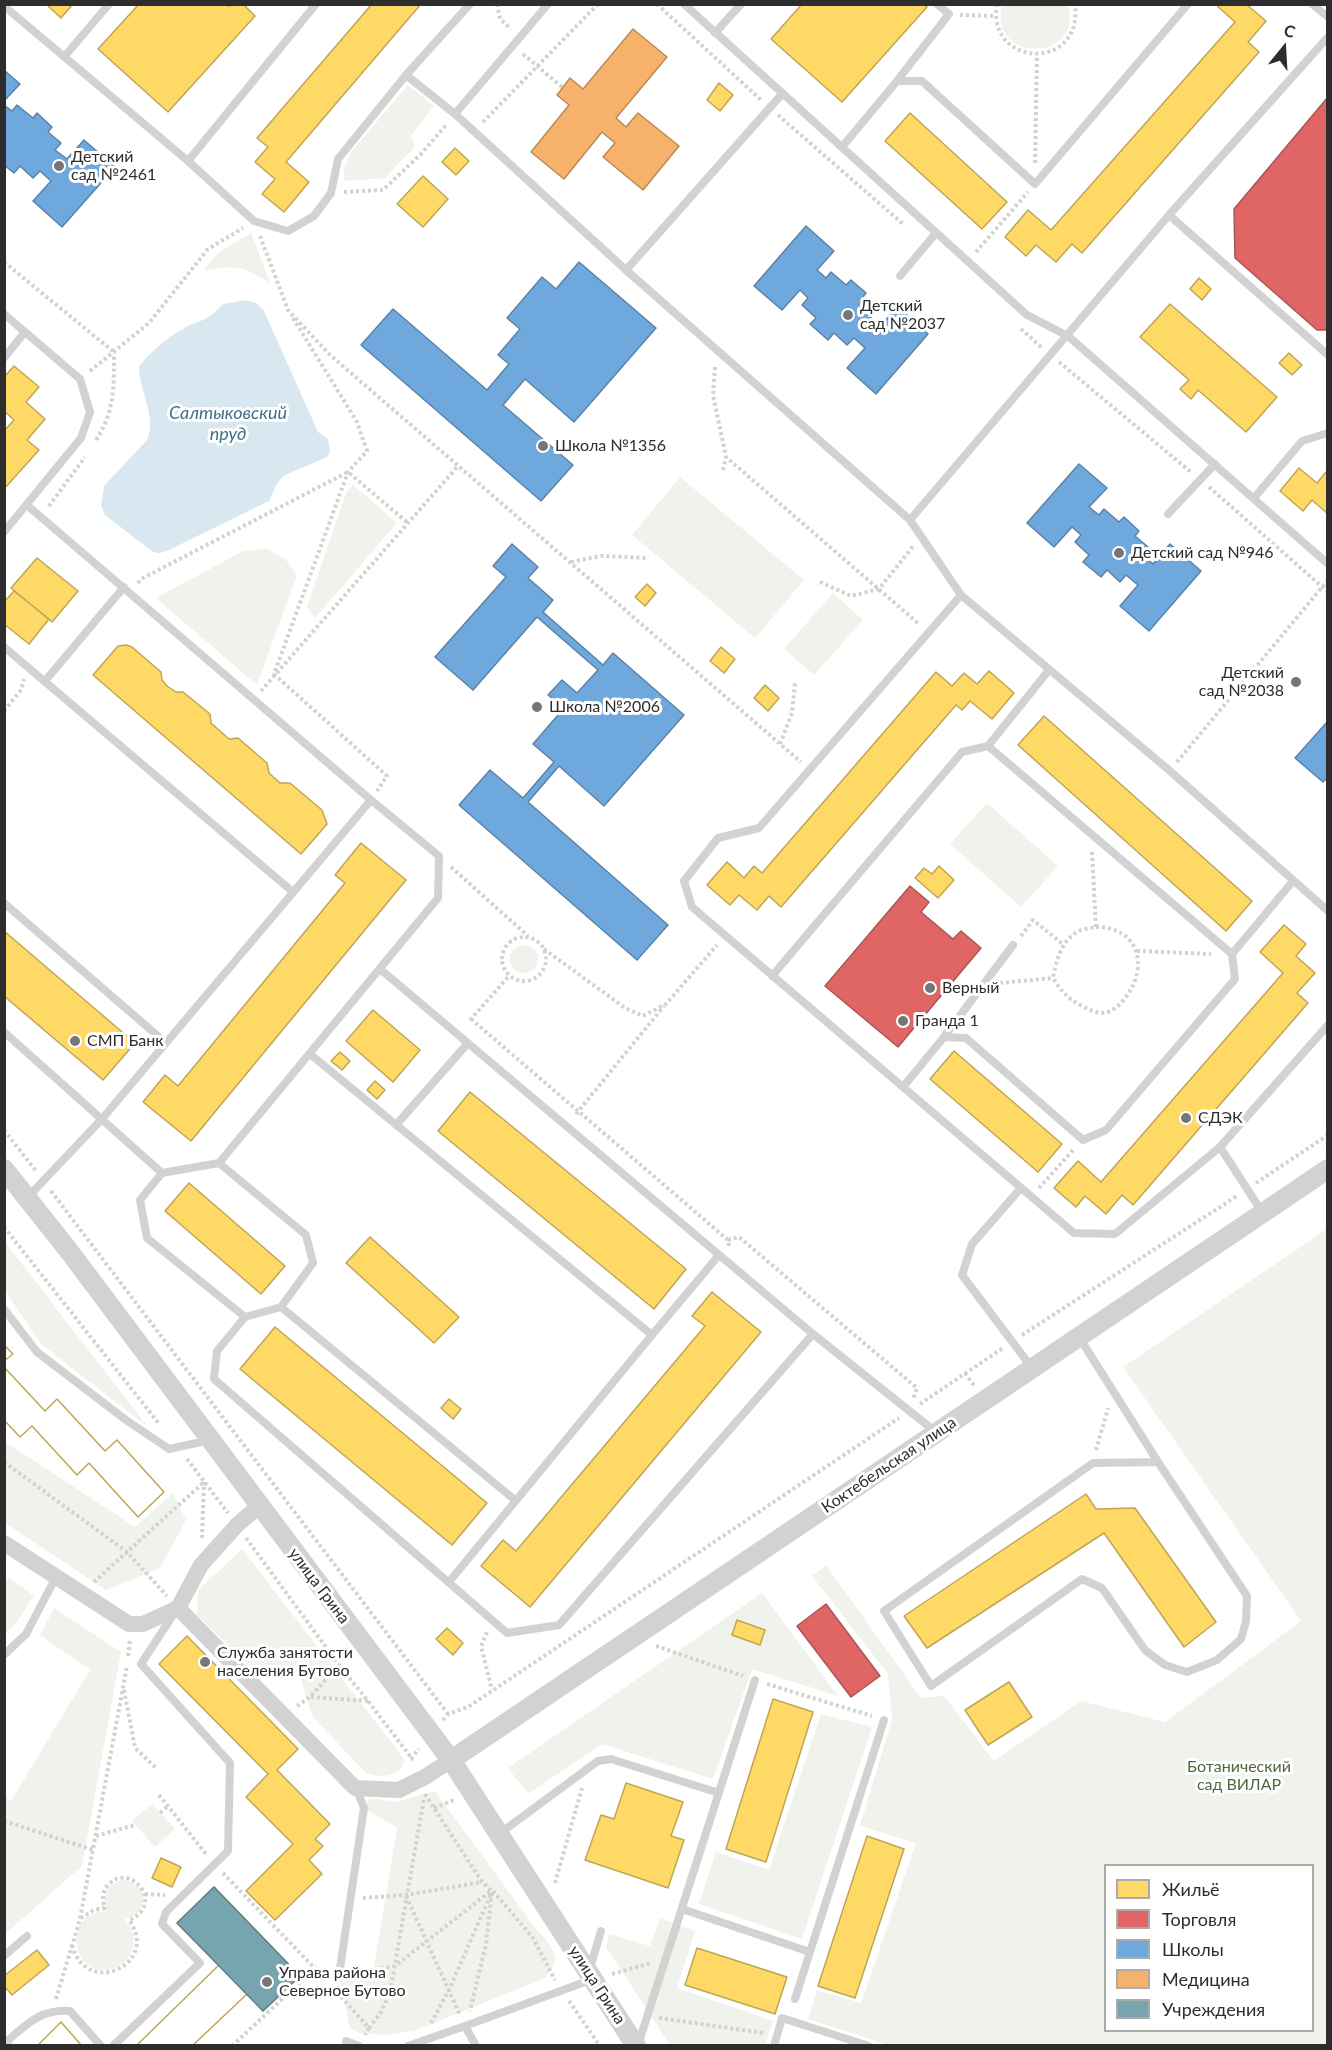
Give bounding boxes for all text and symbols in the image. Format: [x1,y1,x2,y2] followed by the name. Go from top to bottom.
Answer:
[1254,18,1314,78] north arrow
[1282,20,1298,41] text: С
[71,147,156,185] place label: Детский сад №2461
[52,159,66,173] marker: Детский сад №2461
[860,296,945,334] place label: Детский сад №2037
[841,308,855,322] marker: Детский сад №2037
[169,402,287,444] water label: Салтыковский пруд
[555,436,666,456] place label: Школа №1356
[536,439,550,453] marker: Школа №1356
[1131,543,1274,563] place label: Детский сад №946
[1112,546,1126,560] marker: Детский сад №946
[1199,663,1284,701] place label: Детский сад №2038
[1289,675,1303,689] marker: Детский сад №2038
[549,697,660,717] place label: Школа №2006
[530,700,544,714] marker: Школа №2006
[942,978,999,998] place label: Верный
[923,981,937,995] marker: Верный
[915,1011,979,1031] place label: Гранда 1
[896,1014,910,1028] marker: Гранда 1
[87,1031,164,1051] place label: СМП Банк
[68,1034,82,1048] marker: СМП Банк
[1198,1108,1243,1128] place label: СДЭК
[1179,1111,1193,1125] marker: СДЭК
[818,1413,960,1517] street label: Коктебельская улица
[284,1544,354,1628] street label: улица Грина
[217,1643,353,1681] place label: Служба занятости населения Бутово
[198,1655,212,1669] marker: Служба занятости населения Бутово
[1187,1757,1291,1795] park label: Ботанический сад ВИЛАР
[1104,1864,1314,2032] legend
[1162,1878,1220,1900] text: Жильё
[1162,1908,1236,1930] text: Торговля
[1162,1938,1224,1960] text: Школы
[565,1942,629,2028] street label: улица Грина
[279,1963,406,2001] place label: Управа района Северное Бутово
[1162,1968,1250,1990] text: Медицина
[260,1975,274,1989] marker: Управа района Северное Бутово
[1162,1998,1265,2020] text: Учреждения

